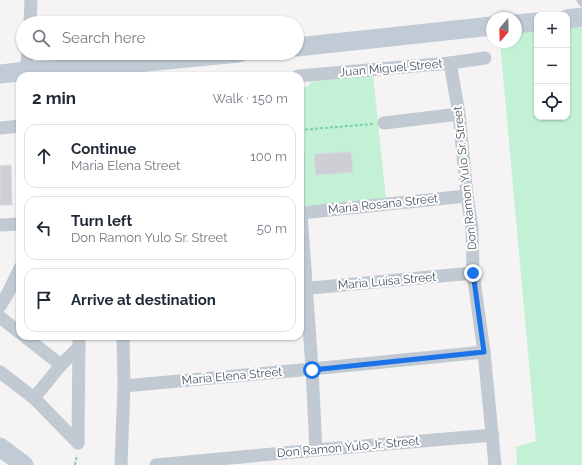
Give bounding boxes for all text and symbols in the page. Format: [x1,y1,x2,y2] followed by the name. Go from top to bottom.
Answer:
[486,12,522,48] north arrow
[534,12,570,120] map controls
[534,12,570,48] button: +
[16,16,304,60] search box
[30,27,52,49] icon: search
[62,29,145,47] text: Search here
[534,48,570,84] button: −
[339,57,443,79] street label: Juan Miguel Street
[534,84,570,120] button: locate
[32,88,76,108] text: 2 min
[213,91,288,106] text: Walk · 150 m
[450,105,480,251] street label: Don Ramon Yulo Sr. Street
[71,140,136,158] text: Continue
[33,145,55,167] icon: ahead
[250,149,287,164] text: 100 m
[71,158,180,173] text: Maria Elena Street
[327,191,439,217] street label: Maria Rosana Street
[71,212,132,230] text: Turn left
[33,217,55,239] icon: left
[257,221,287,236] text: 50 m
[71,230,228,245] text: Don Ramon Yulo Sr. Street
[464,264,482,282] route end
[337,270,437,292] street label: Maria Luisa Street
[33,289,55,311] icon: arrive
[71,291,216,309] text: Arrive at destination
[303,361,321,379] route start
[181,365,283,387] street label: Maria Elena Street
[276,434,420,460] street label: Don Ramon Yulo Jr. Street

